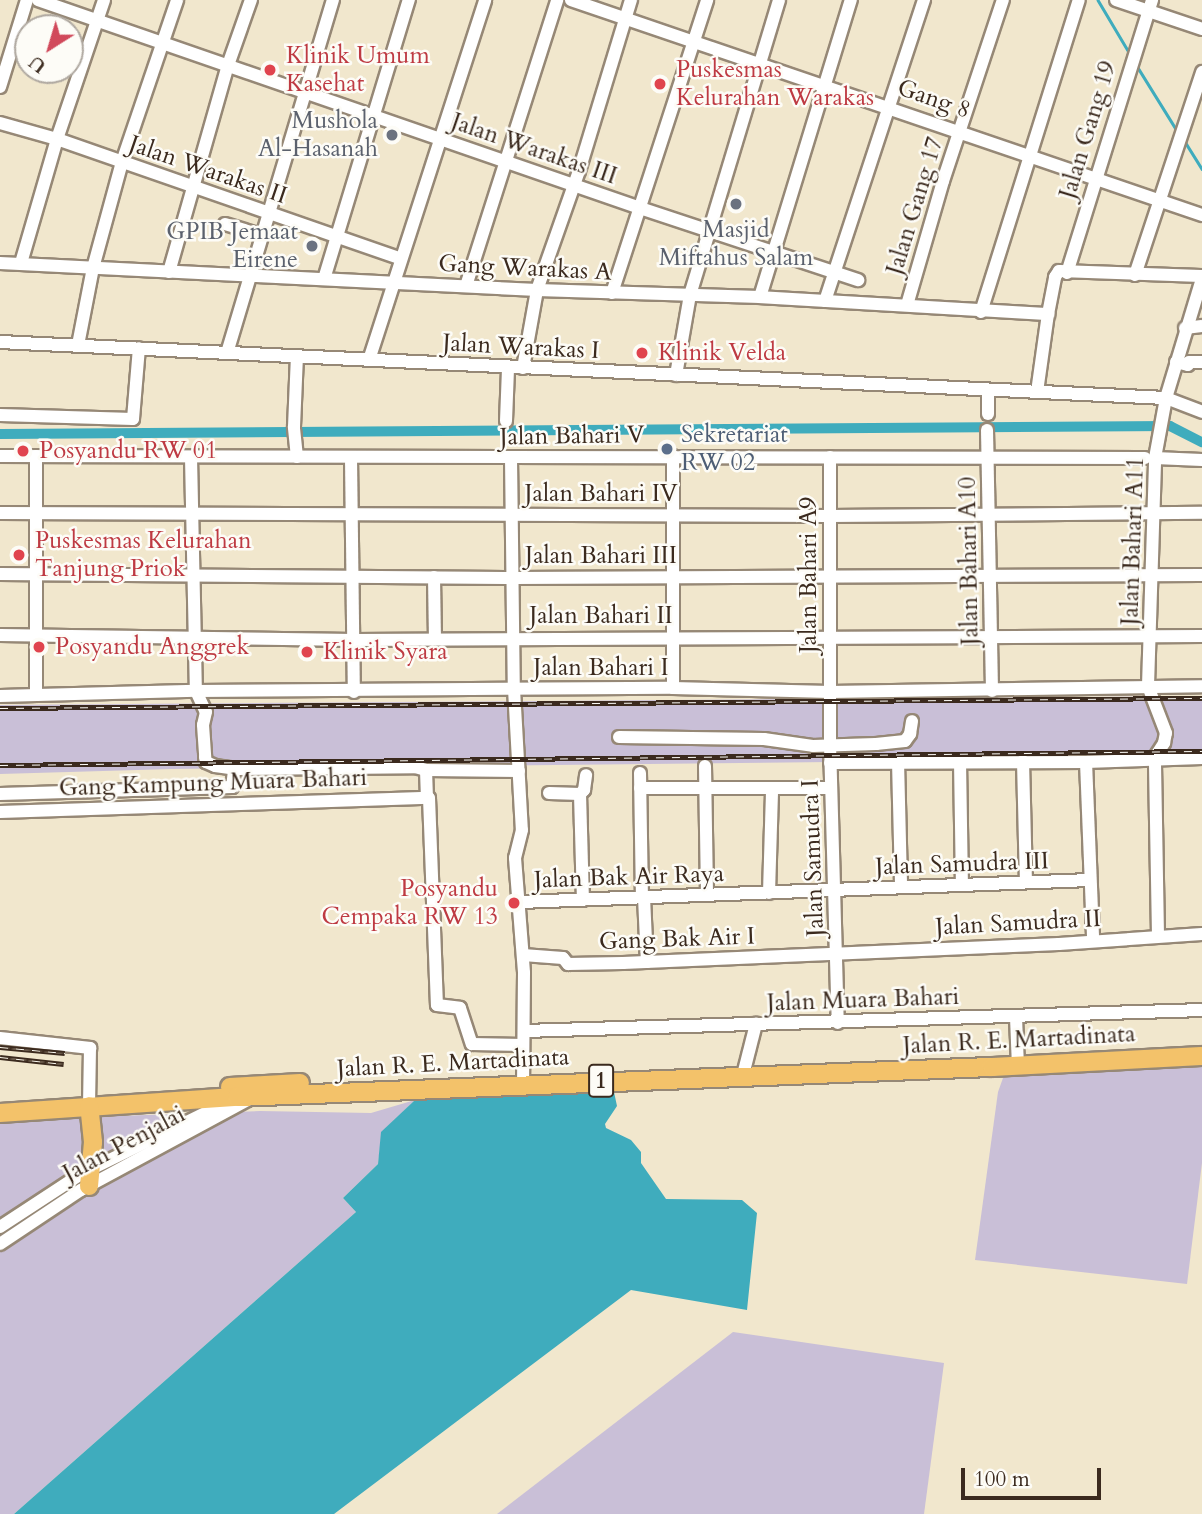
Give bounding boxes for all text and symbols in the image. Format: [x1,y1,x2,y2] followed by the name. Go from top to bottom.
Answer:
[14,14,84,84] north arrow
[286,42,430,98] place label: Klinik Umum Kasehat
[24,49,52,79] text: U
[676,56,874,112] place label: Puskesmas Kelurahan Warakas
[1053,58,1123,202] street label: Jalan Gang 19
[260,60,280,80] marker: Klinik Umum Kasehat
[894,73,974,125] street label: Gang 8
[650,74,670,94] marker: Puskesmas Kelurahan Warakas
[258,107,378,163] place label: Mushola Al-Hasanah
[447,107,621,191] street label: Jalan Warakas III
[384,127,400,143] marker: Mushola Al-Hasanah
[125,130,291,210] street label: Jalan Warakas II
[880,134,950,278] street label: Jalan Gang 17
[728,196,744,212] marker: Masjid Miftahus Salam
[659,216,813,272] place label: Masjid Miftahus Salam
[166,218,298,274] place label: GPIB Jemaat Eirene
[304,238,320,254] marker: GPIB Jemaat Eirene
[438,249,612,287] street label: Gang Warakas A
[442,329,600,365] street label: Jalan Warakas I
[658,339,786,367] place label: Klinik Velda
[632,343,652,363] marker: Klinik Velda
[499,420,645,452] street label: Jalan Bahari V
[681,421,788,477] place label: Sekretariat RW 02
[39,437,217,465] place label: Posyandu RW 01
[13,441,33,461] marker: Posyandu RW 01
[659,441,675,457] marker: Sekretariat RW 02
[1116,456,1150,626] street label: Jalan Bahari A11
[953,476,985,646] street label: Jalan Bahari A10
[524,480,678,508] street label: Jalan Bahari IV
[795,497,823,653] street label: Jalan Bahari A9
[35,527,252,583] place label: Puskesmas Kelurahan Tanjung Priok
[525,542,677,570] street label: Jalan Bahari III
[9,545,29,565] marker: Puskesmas Kelurahan Tanjung Priok
[529,602,673,630] street label: Jalan Bahari II
[55,633,249,661] place label: Posyandu Anggrek
[29,637,49,657] marker: Posyandu Anggrek
[323,638,448,666] place label: Klinik Syara
[297,642,317,662] marker: Klinik Syara
[533,654,669,682] street label: Jalan Bahari I
[58,763,368,803] street label: Gang Kampung Muara Bahari
[796,779,830,937] street label: Jalan Samudra I
[875,847,1049,881] street label: Jalan Samudra III
[534,859,724,895] street label: Jalan Bak Air Raya
[321,875,498,931] place label: Posyandu Cempaka RW 13
[504,893,524,913] marker: Posyandu Cempaka RW 13
[935,904,1101,942] street label: Jalan Samudra II
[598,922,756,956] street label: Gang Bak Air I
[766,982,960,1018] street label: Jalan Muara Bahari
[902,1020,1136,1060] street label: Jalan R. E. Martadinata
[336,1043,570,1083] street label: Jalan R. E. Martadinata
[587,1062,615,1100] road number: 1
[58,1100,190,1188] street label: Jalan Penjalai
[964,1454,1104,1498] scale bar
[974,1465,1030,1494] text: 100 m

